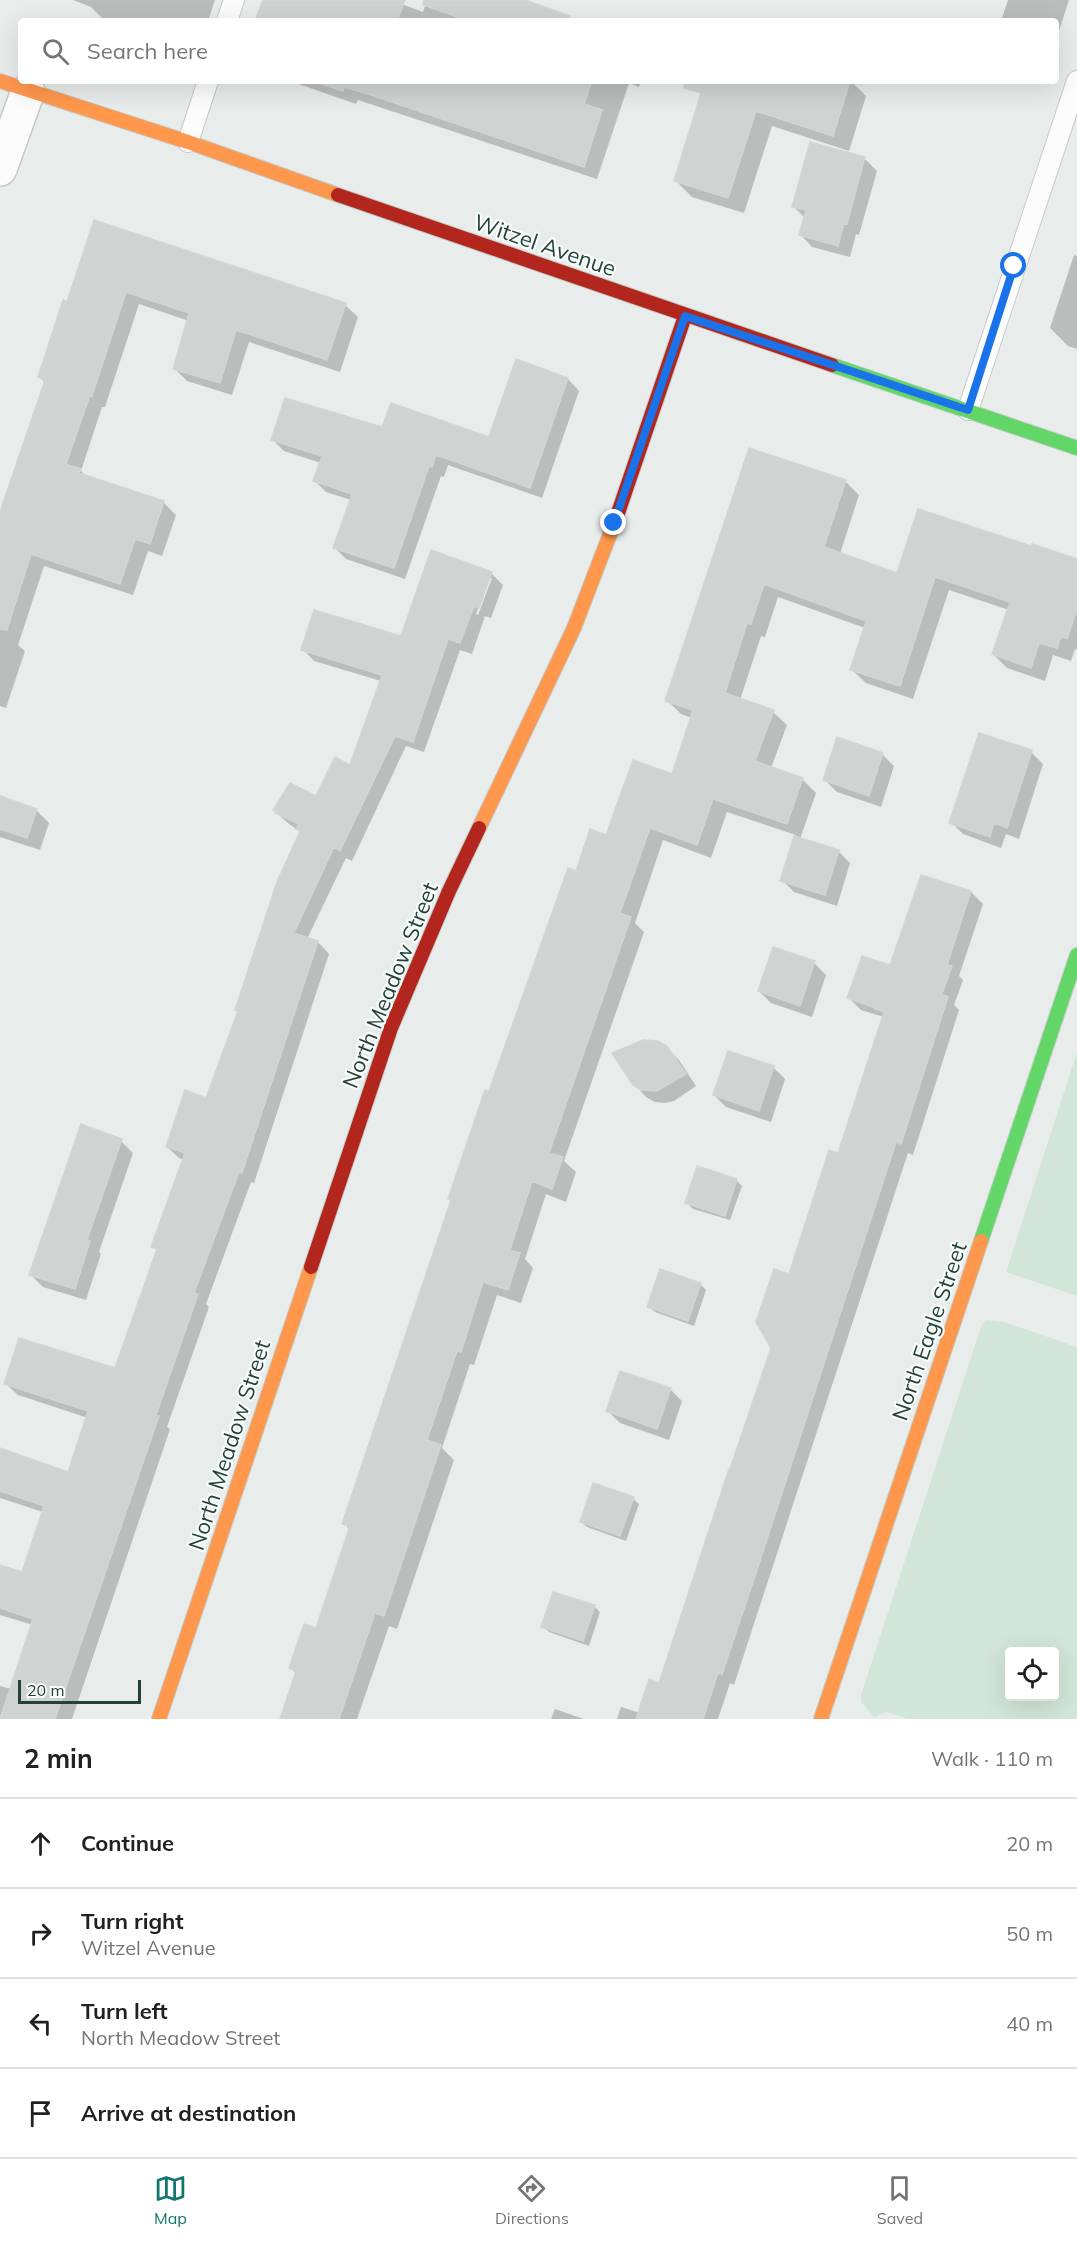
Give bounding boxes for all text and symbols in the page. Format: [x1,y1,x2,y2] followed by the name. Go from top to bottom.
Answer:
[18,18,1059,84] search box
[39,35,72,68] icon: search
[87,37,208,65] text: Search here
[470,208,620,282] street label: Witzel Avenue
[1000,252,1026,278] route start
[600,509,626,535] route end
[336,878,444,1092] street label: North Meadow Street
[885,1238,973,1424] street label: North Eagle Street
[182,1336,276,1554] street label: North Meadow Street
[1005,1647,1059,1701] map controls
[1005,1647,1059,1701] button: locate
[18,1677,141,1704] scale bar
[27,1680,64,1700] text: 20 m
[24,1742,93,1775] text: 2 min
[931,1746,1053,1771] text: Walk · 110 m
[24,1827,57,1860] icon: ahead
[81,1829,174,1857] text: Continue
[1006,1831,1053,1856] text: 20 m
[81,1907,184,1935] text: Turn right
[24,1917,57,1950] icon: right
[1006,1921,1053,1946] text: 50 m
[81,1935,216,1960] text: Witzel Avenue
[81,1997,168,2025] text: Turn left
[24,2007,57,2040] icon: left
[1006,2011,1053,2036] text: 40 m
[81,2025,280,2050] text: North Meadow Street
[24,2097,57,2130] icon: arrive
[81,2099,296,2127] text: Arrive at destination
[154,2172,187,2228] tab: Map
[495,2172,569,2228] tab: Directions
[877,2172,923,2228] tab: Saved

